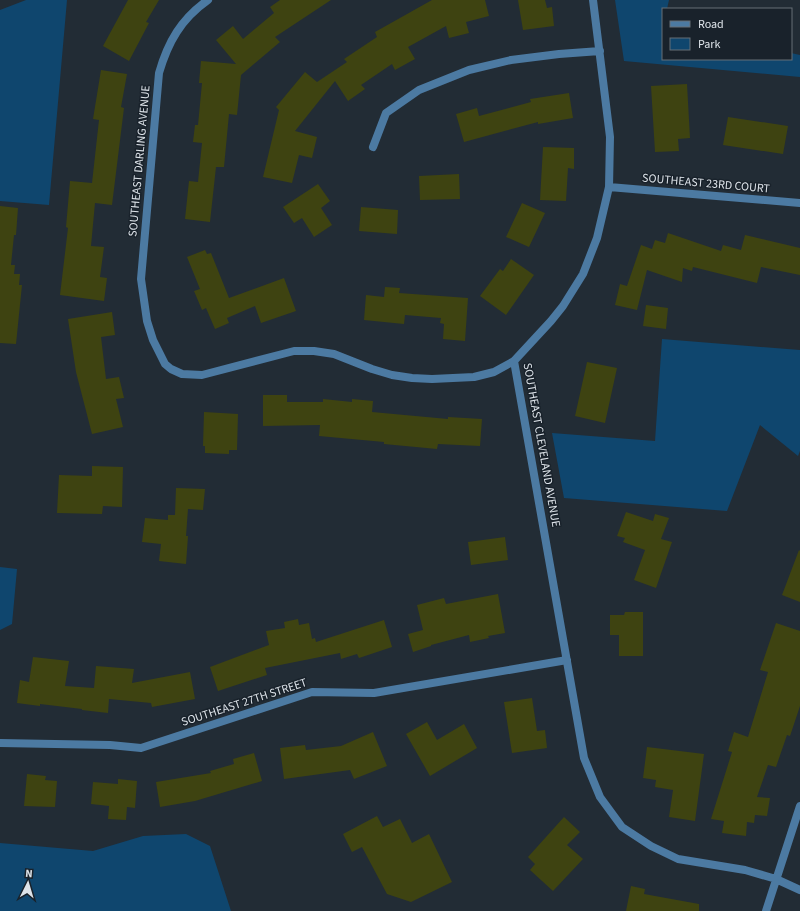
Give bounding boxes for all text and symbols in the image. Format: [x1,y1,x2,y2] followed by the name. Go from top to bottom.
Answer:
[662,8,792,60] legend
[698,16,724,33] text: Road
[698,36,720,53] text: Park
[124,85,155,238] street label: SOUTHEAST DARLING AVENUE
[641,169,771,198] street label: SOUTHEAST 23RD COURT
[519,362,564,528] street label: SOUTHEAST CLEVELAND AVENUE
[179,674,310,731] street label: SOUTHEAST 27TH STREET
[8,863,48,903] north arrow
[25,866,33,881] text: N

